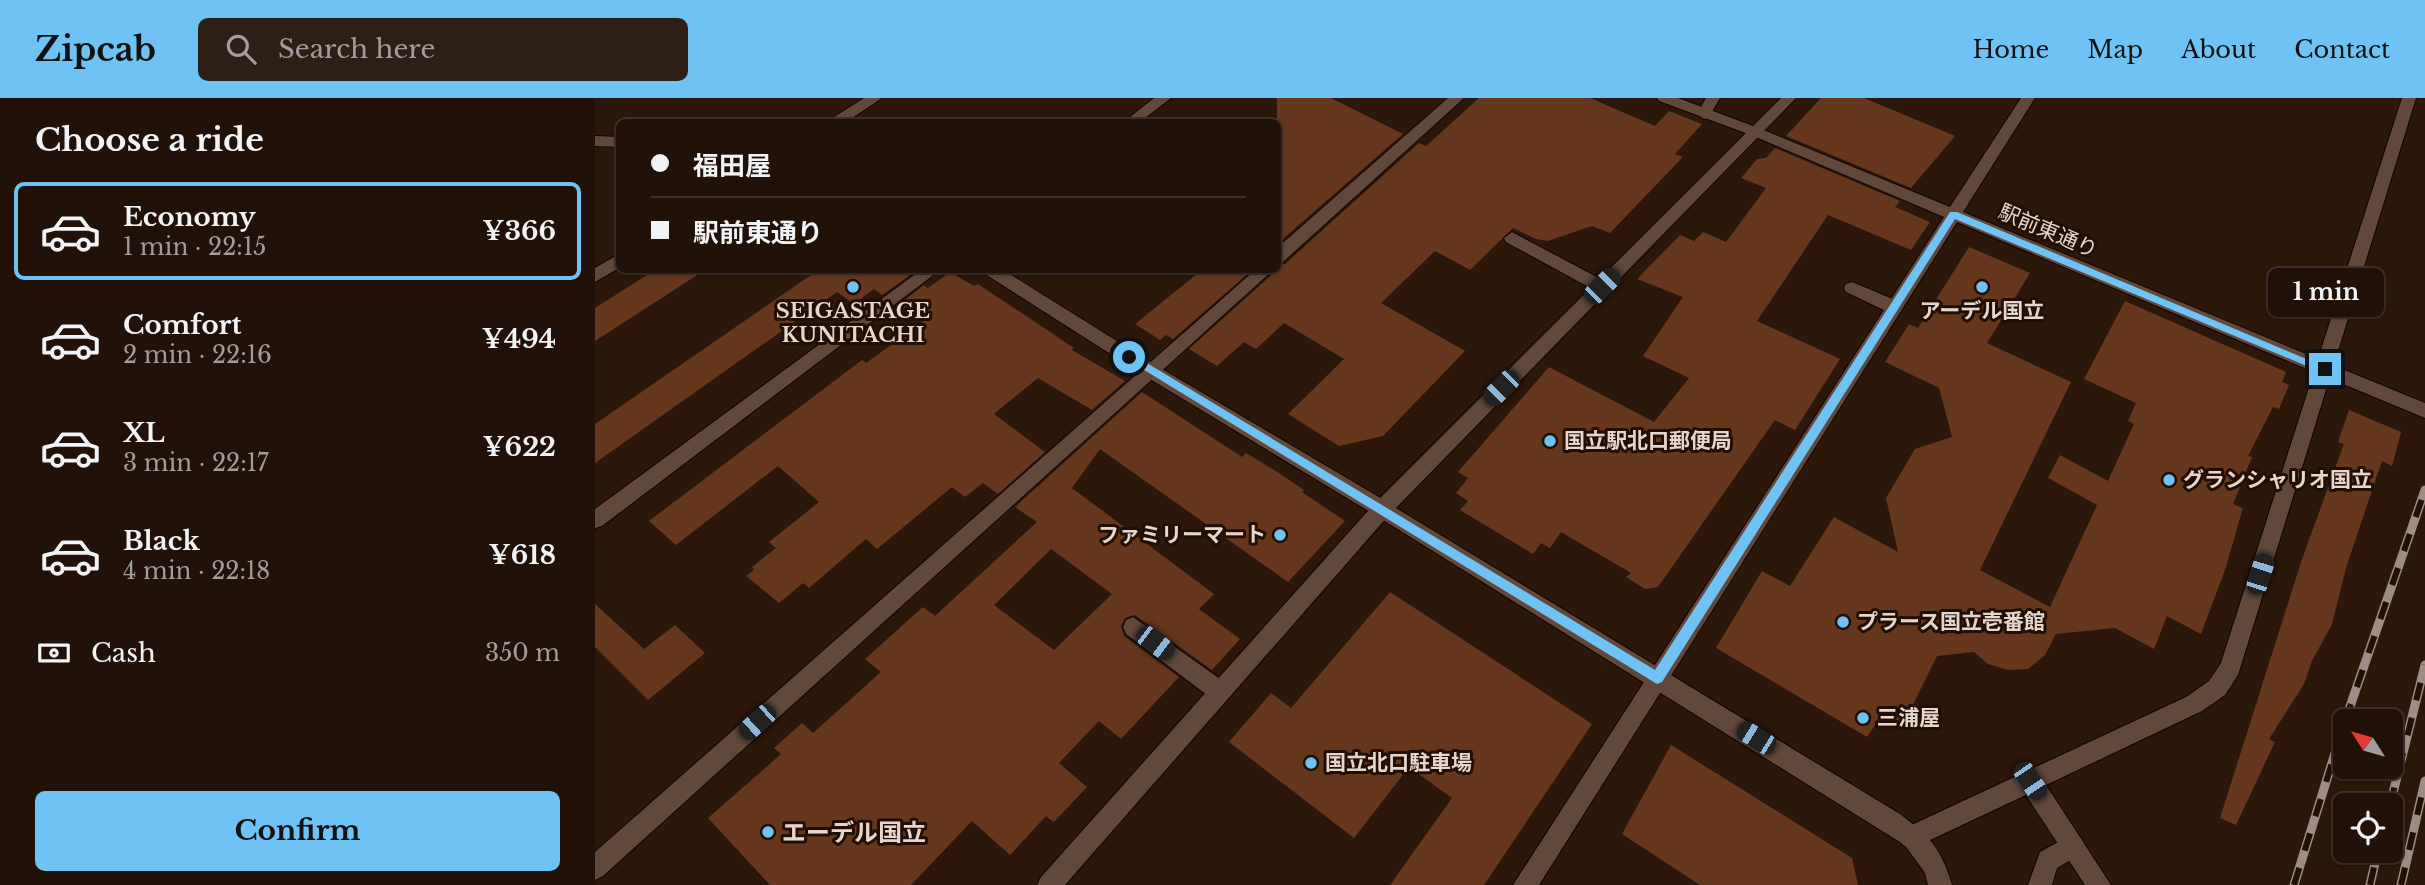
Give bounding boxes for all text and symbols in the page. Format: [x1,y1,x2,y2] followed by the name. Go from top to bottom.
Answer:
[198,18,688,81] search box
[35,29,156,70] text: Zipcab
[222,30,260,68] icon: search
[278,33,435,65] text: Search here
[1973,35,2049,64] text: Home
[2087,35,2143,64] text: Map
[2181,35,2256,64] text: About
[2294,35,2390,64] text: Contact
[35,120,264,160] text: Choose a ride
[693,150,771,182] text: 福田屋
[1995,199,2101,263] street label: 駅前東通り
[39,200,102,263] icon: car
[123,201,256,233] text: Economy
[482,215,556,247] text: ¥366
[693,217,823,249] text: 駅前東通り
[123,233,266,261] text: 1 min · 22:15
[1580,264,1625,308] car
[2267,268,2383,316] callout: 1 min
[2293,278,2359,306] text: 1 min
[845,279,861,295] marker: SEIGASTAGE KUNITACHI
[1974,279,1990,295] marker: アーデル国立
[776,298,930,348] place label: SEIGASTAGE KUNITACHI
[1920,298,2044,324] place label: アーデル国立
[39,308,102,371] icon: car
[123,309,241,341] text: Comfort
[482,323,556,355] text: ¥494
[123,341,272,369] text: 2 min · 22:16
[1113,341,1145,373] route start
[2309,353,2341,385] route end
[1479,366,1524,410] car
[39,416,102,479] icon: car
[123,417,165,449] text: XL
[1564,428,1732,454] place label: 国立駅北口郵便局
[482,431,556,463] text: ¥622
[1542,433,1558,449] marker: 国立駅北口郵便局
[123,449,269,477] text: 3 min · 22:17
[2183,467,2372,493] place label: グランシャリオ国立
[2161,472,2177,488] marker: グランシャリオ国立
[1098,522,1266,548] place label: ファミリーマート
[39,524,102,587] icon: car
[123,525,200,557] text: Black
[1272,527,1288,543] marker: ファミリーマート
[489,539,556,571] text: ¥618
[2244,551,2277,597] car
[123,557,270,585] text: 4 min · 22:18
[1857,609,2045,635] place label: プラース国立壱番館
[1835,614,1851,630] marker: プラース国立壱番館
[1132,622,1179,664] car
[35,634,73,672] icon: cash
[91,637,156,669] text: Cash
[485,639,560,667] text: 350 m
[735,700,780,744] car
[1877,705,1940,731] place label: 三浦屋
[2333,709,2403,779] north arrow
[2333,709,2403,863] map controls
[1855,710,1871,726] marker: 三浦屋
[1733,718,1780,758] car
[1325,750,1472,776] place label: 国立北口駐車場
[1303,755,1319,771] marker: 国立北口駐車場
[2010,758,2051,804] car
[35,791,560,871] button: Confirm
[2333,793,2403,863] button: locate
[782,818,926,847] place label: エーデル国立
[760,824,776,840] marker: エーデル国立

